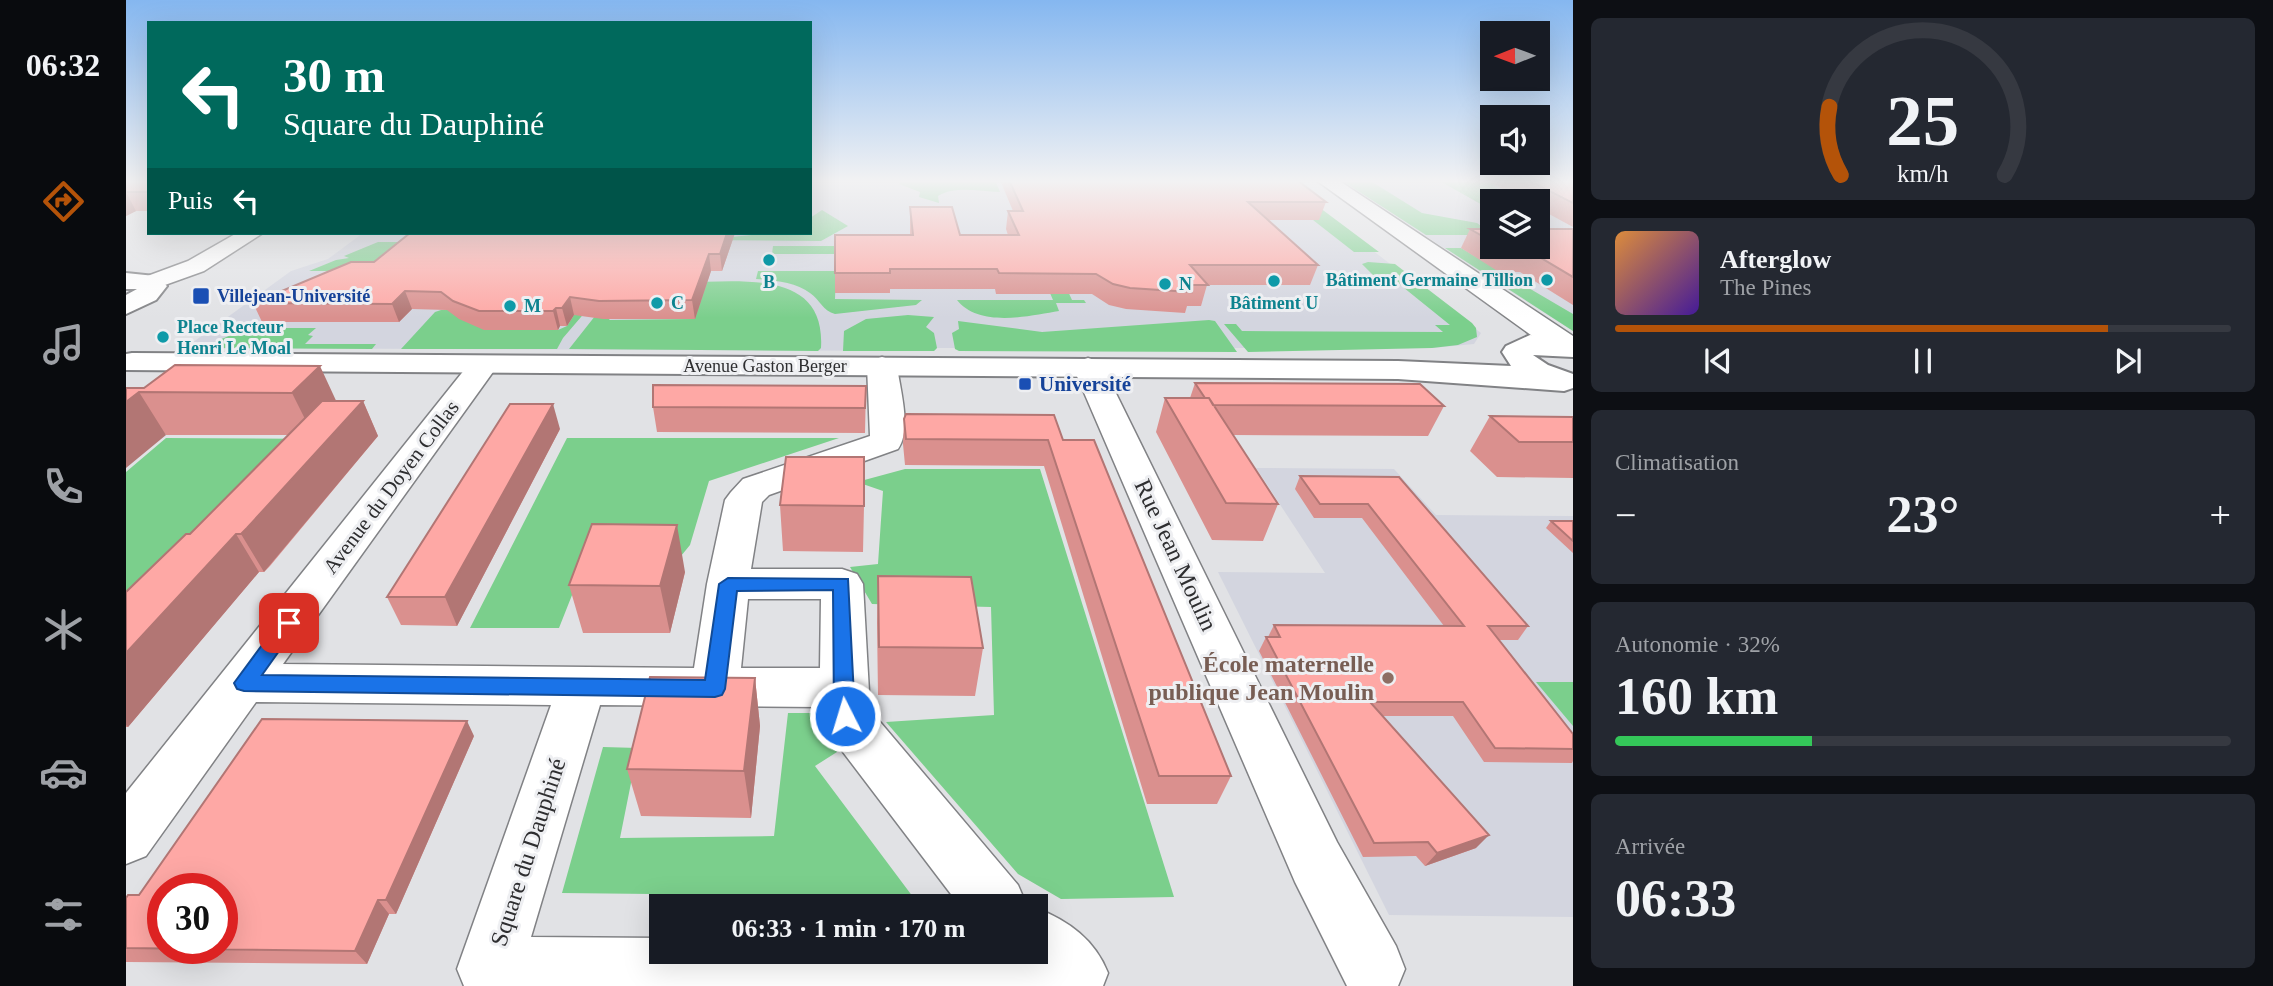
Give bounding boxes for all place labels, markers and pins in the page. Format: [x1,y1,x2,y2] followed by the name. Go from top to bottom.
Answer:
[761,252,777,268] marker: B
[1326,270,1533,290] place label: Bâtiment Germaine Tillion
[763,272,775,292] place label: B
[1539,272,1555,288] marker: Bâtiment Germaine Tillion
[1266,273,1282,289] marker: Bâtiment U
[1179,274,1192,294] place label: N
[1157,276,1173,292] marker: N
[191,286,211,306] marker: Villejean-Université
[217,286,370,306] place label: Villejean-Université
[671,293,684,313] place label: C
[1230,293,1318,313] place label: Bâtiment U
[649,295,665,311] marker: C
[524,296,541,316] place label: M
[502,298,518,314] marker: M
[177,317,291,358] place label: Place Recteur Henri Le Moal
[155,329,171,345] marker: Place Recteur Henri Le Moal
[1039,372,1131,396] place label: Université
[1017,376,1033,392] marker: Université
[259,593,319,653] pin
[1149,651,1374,705] place label: École maternelle publique Jean Moulin
[1380,670,1396,686] marker: École maternelle publique Jean Moulin

